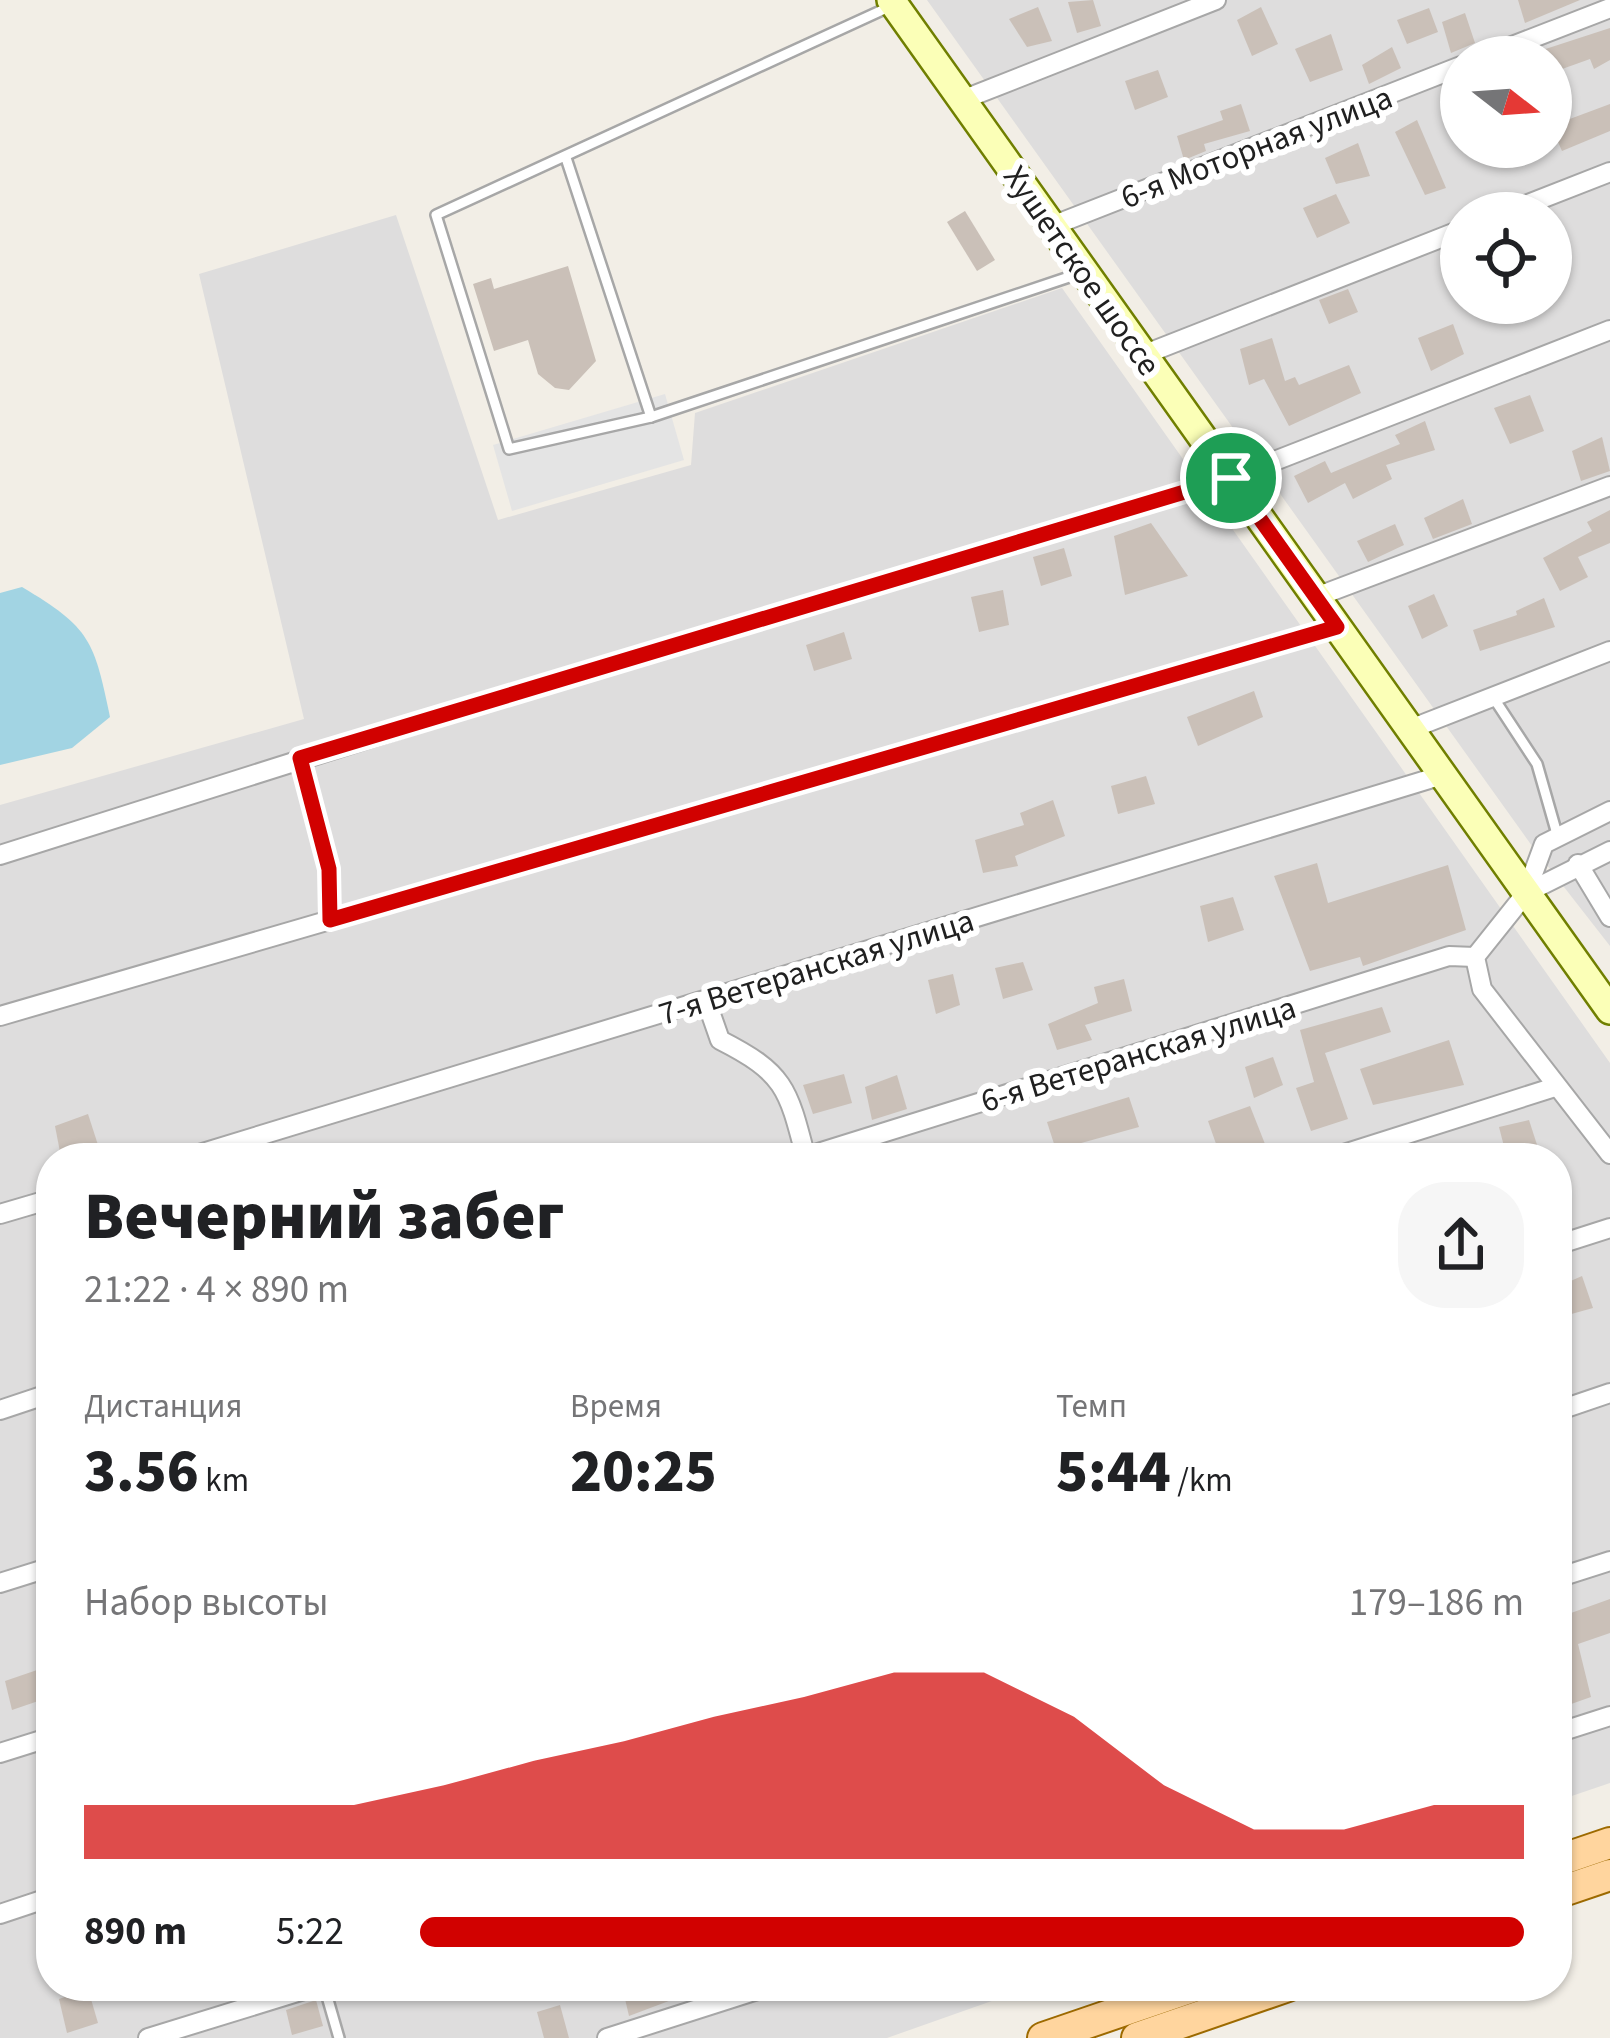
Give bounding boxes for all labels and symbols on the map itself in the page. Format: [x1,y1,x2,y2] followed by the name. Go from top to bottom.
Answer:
[1440,36,1572,168] north arrow
[1114,74,1399,221] street label: 6-я Моторная улица
[992,156,1172,385] street label: Хушетское шоссе
[1180,427,1282,529] pin
[653,897,980,1038] street label: 7-я Ветеранская улица
[975,984,1302,1125] street label: 6-я Ветеранская улица

